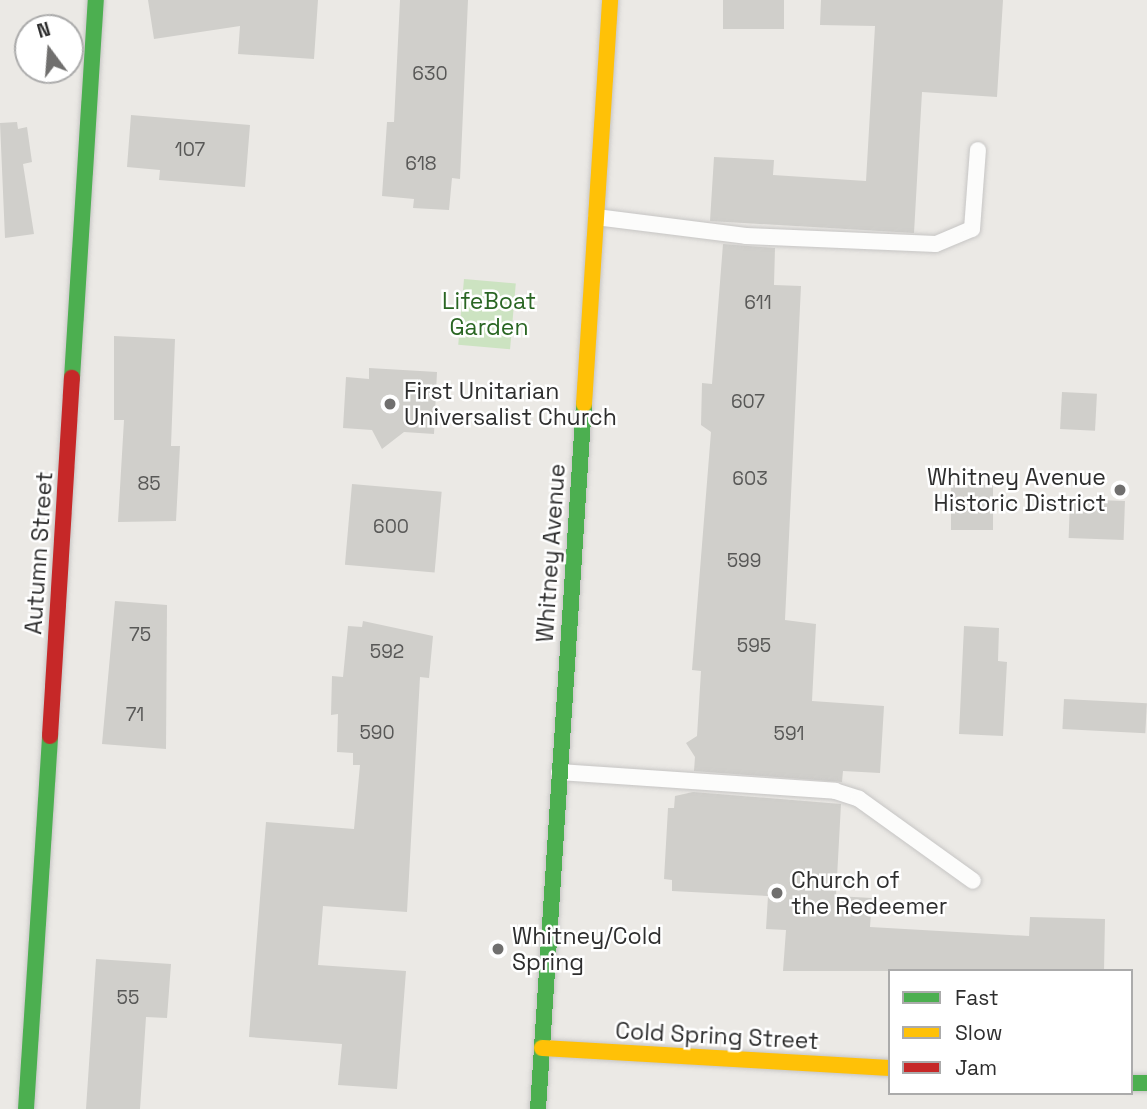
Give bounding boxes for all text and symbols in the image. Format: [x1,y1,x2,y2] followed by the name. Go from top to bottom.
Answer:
[14,14,84,84] north arrow
[34,16,53,44] text: N
[412,63,448,85] house number: 630
[175,139,205,161] house number: 107
[405,153,437,175] house number: 618
[442,287,536,341] park label: LifeBoat Garden
[744,292,772,314] house number: 611
[404,377,617,431] place label: First Unitarian Universalist Church
[731,391,765,413] house number: 607
[382,396,398,412] marker: First Unitarian Universalist Church
[531,463,571,643] street label: Whitney Avenue
[927,463,1106,517] place label: Whitney Avenue Historic District
[732,468,768,490] house number: 603
[20,471,58,635] street label: Autumn Street
[137,473,161,495] house number: 85
[1112,482,1128,498] marker: Whitney Avenue Historic District
[373,516,409,538] house number: 600
[727,550,761,572] house number: 599
[129,624,151,646] house number: 75
[737,635,771,657] house number: 595
[370,641,404,663] house number: 592
[126,704,144,726] house number: 71
[359,722,395,744] house number: 590
[774,723,804,745] house number: 591
[791,866,947,920] place label: Church of the Redeemer
[769,885,785,901] marker: Church of the Redeemer
[512,922,662,976] place label: Whitney/Cold Spring
[490,941,506,957] marker: Whitney/Cold Spring
[888,969,1133,1095] legend
[955,984,999,1011] text: Fast
[117,987,139,1009] house number: 55
[615,1017,819,1055] street label: Cold Spring Street
[955,1019,1003,1046] text: Slow
[955,1054,997,1081] text: Jam

